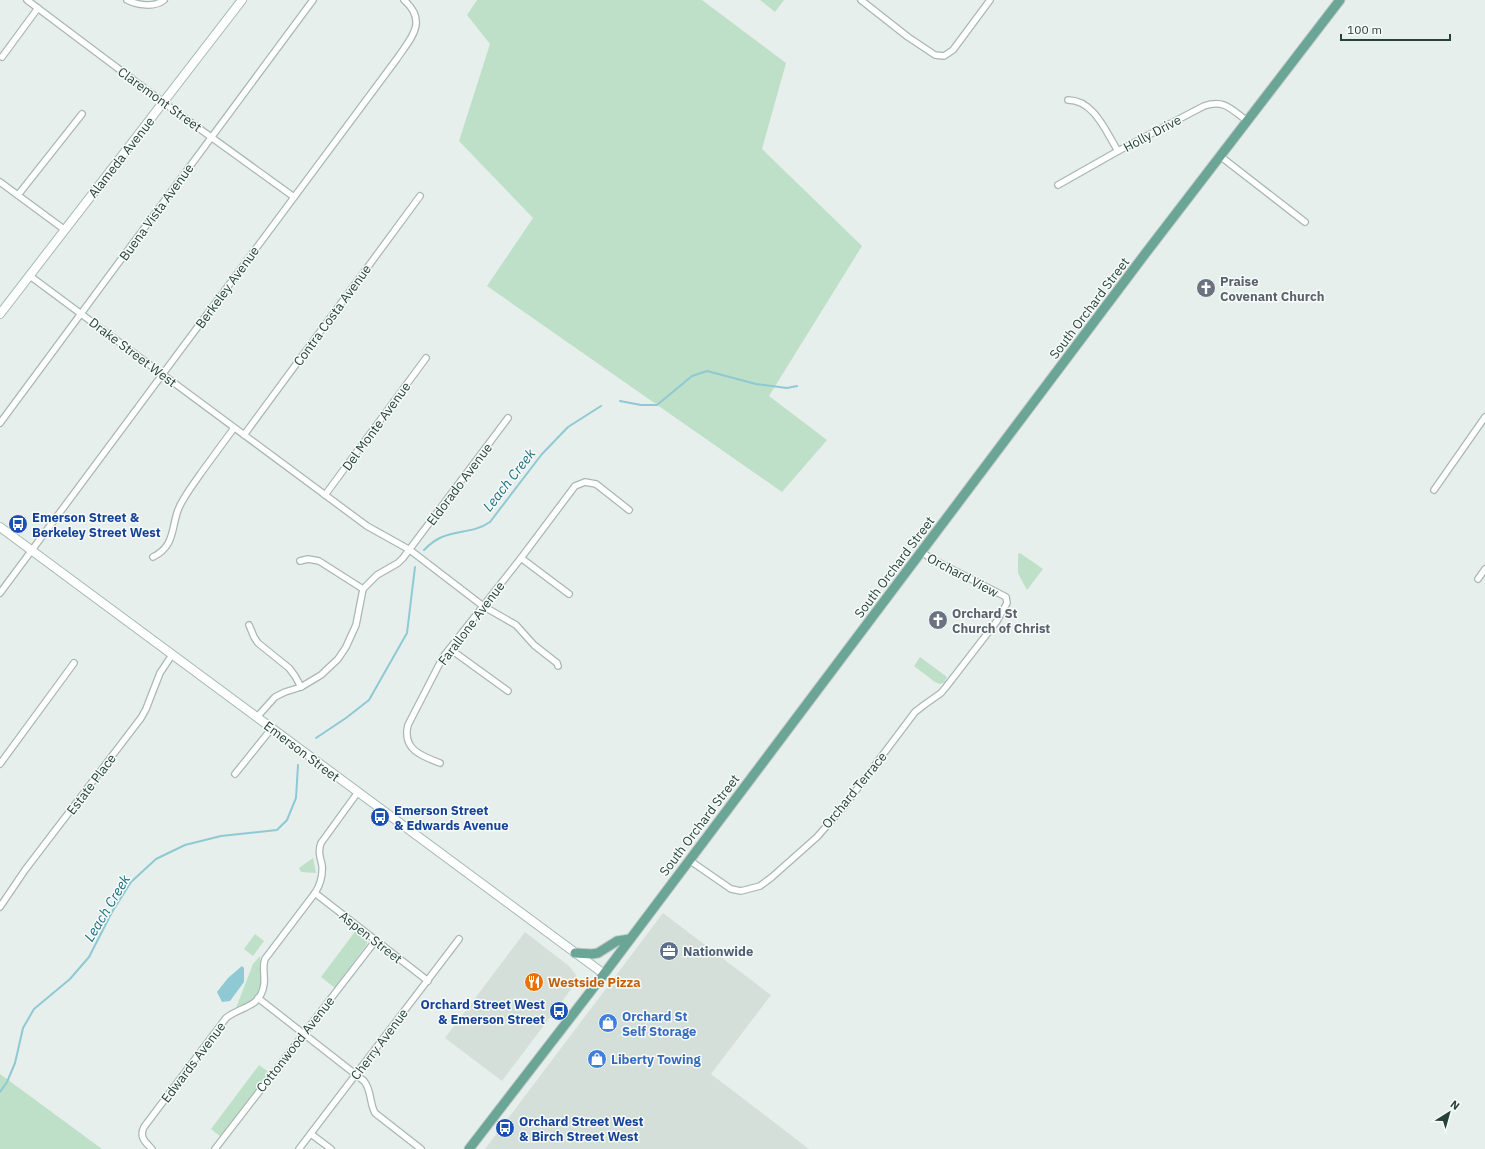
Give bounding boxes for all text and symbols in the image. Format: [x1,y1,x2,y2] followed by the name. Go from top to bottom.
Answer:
[1341,16,1450,42] scale bar
[1347,22,1382,37] text: 100 m
[114,63,205,136] street label: Claremont Street
[1120,111,1184,156] street label: Holly Drive
[84,113,158,201] street label: Alameda Avenue
[115,160,197,264] street label: Buena Vista Avenue
[192,243,263,332] street label: Berkeley Avenue
[1046,254,1133,363] street label: South Orchard Street
[290,261,375,369] street label: Contra Costa Avenue
[1220,273,1324,305] place label: Praise Covenant Church
[1195,277,1217,299] church icon: Praise Covenant Church
[86,314,180,391] street label: Drake Street West
[338,378,414,474] street label: Del Monte Avenue
[423,440,496,529] street label: Eldorado Avenue
[479,444,540,515] water label: Leach Creek
[32,509,161,541] place label: Emerson Street & Berkeley Street West
[7,513,29,535] bus stop icon: Emerson Street & Berkeley Street West
[851,513,938,622] street label: South Orchard Street
[924,550,1001,601] street label: Orchard View
[434,578,508,669] street label: Farallone Avenue
[952,605,1050,637] place label: Orchard St Church of Christ
[927,609,949,631] church icon: Orchard St Church of Christ
[260,717,343,785] street label: Emerson Street
[818,749,891,832] street label: Orchard Terrace
[63,750,120,818] street label: Estate Place
[656,771,743,880] street label: South Orchard Street
[394,802,509,834] place label: Emerson Street & Edwards Avenue
[369,806,391,828] bus stop icon: Emerson Street & Edwards Avenue
[80,871,134,945] water label: Leach Creek
[336,907,406,967] street label: Aspen Street
[658,940,680,962] office icon: Nationwide
[683,943,753,960] place label: Nationwide
[523,971,545,993] restaurant icon: Westside Pizza
[548,974,641,991] place label: Westside Pizza
[253,993,338,1096] street label: Cottonwood Avenue
[421,996,545,1028] place label: Orchard Street West & Emerson Street
[548,1000,570,1022] bus stop icon: Orchard Street West & Emerson Street
[347,1005,412,1083] street label: Cherry Avenue
[622,1008,696,1040] place label: Orchard St Self Storage
[597,1012,619,1034] shop icon: Orchard St Self Storage
[157,1019,229,1106] street label: Edwards Avenue
[586,1048,608,1070] shop icon: Liberty Towing
[611,1051,701,1068] place label: Liberty Towing
[1429,1093,1469,1133] north arrow
[1448,1097,1462,1113] text: N
[519,1113,643,1145] place label: Orchard Street West & Birch Street West
[494,1117,516,1139] bus stop icon: Orchard Street West & Birch Street West

